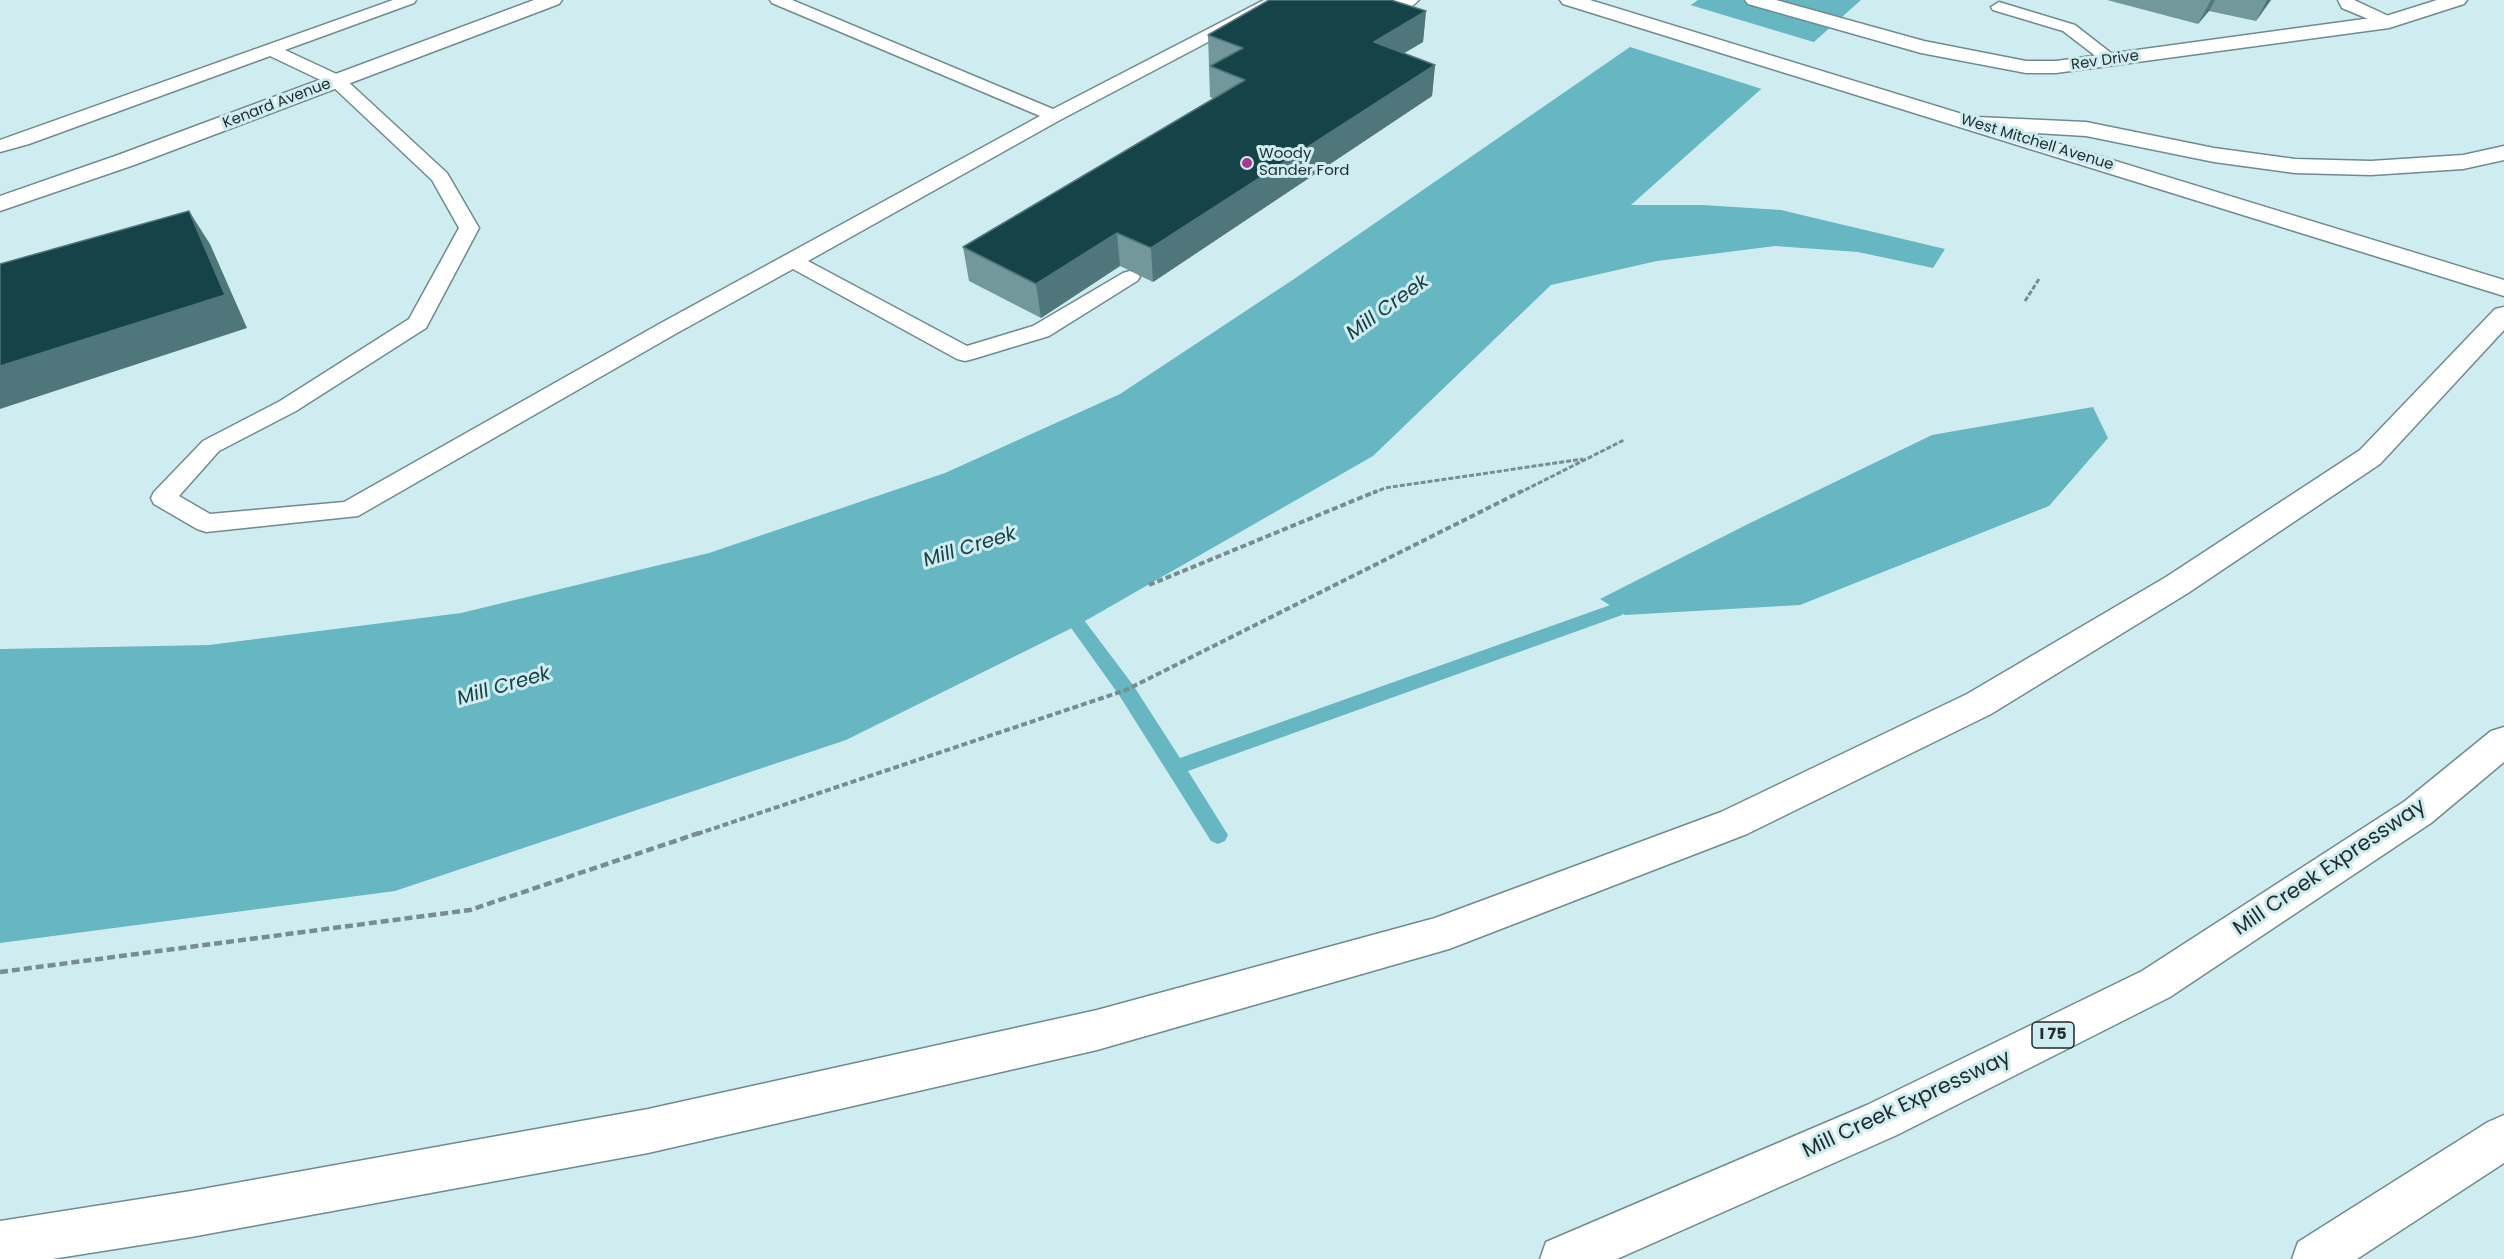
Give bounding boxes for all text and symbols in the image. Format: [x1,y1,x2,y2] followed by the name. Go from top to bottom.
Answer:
[2070,47,2140,75] street label: Rev Drive
[221,75,333,133] street label: Kenard Avenue
[1958,111,2116,175] street label: West Mitchell Avenue
[1259,145,1349,180] place label: Woody Sander Ford
[1240,156,1254,170] marker: Woody Sander Ford
[1342,270,1434,346] water label: Mill Creek
[921,522,1019,574] water label: Mill Creek
[455,662,553,712] water label: Mill Creek
[2229,794,2431,942] street label: Mill Creek Expressway
[2032,1022,2074,1048] road number: I 75
[1799,1046,2015,1164] street label: Mill Creek Expressway

